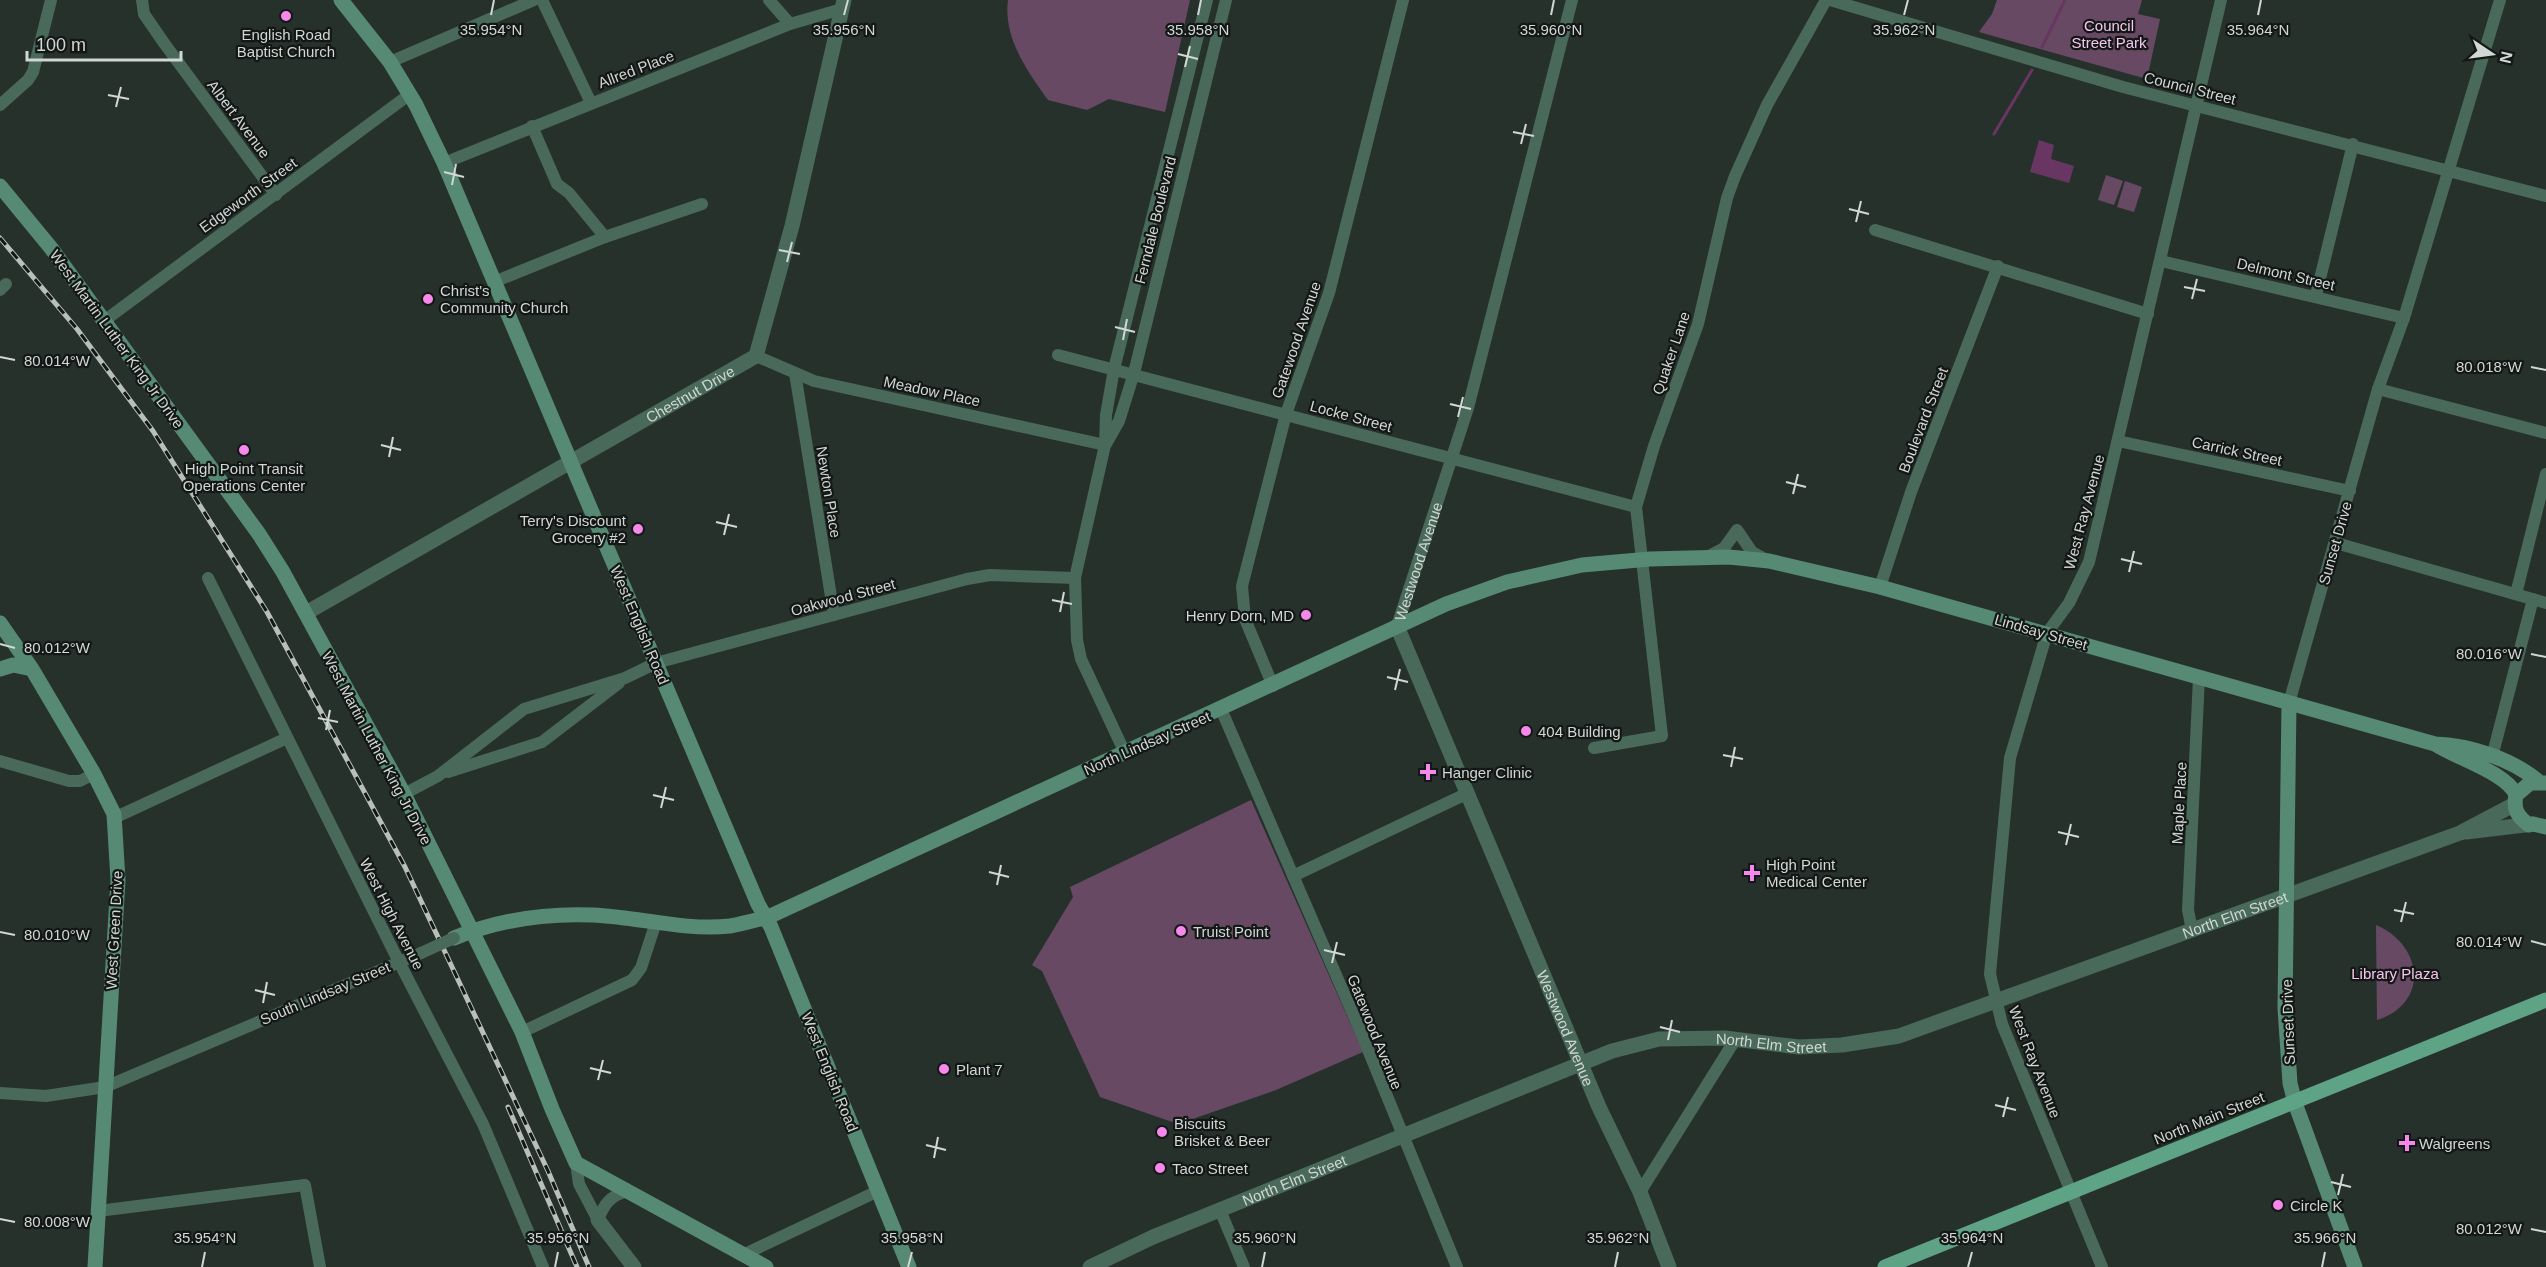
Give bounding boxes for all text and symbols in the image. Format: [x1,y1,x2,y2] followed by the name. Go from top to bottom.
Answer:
[279,9,293,23] marker: English Road Baptist Church
[2071,17,2147,51] park label: Council Street Park
[460,21,522,38] text: 35.954°N
[813,21,875,38] text: 35.956°N
[1167,21,1229,38] text: 35.958°N
[1520,21,1582,38] text: 35.960°N
[1873,21,1935,38] text: 35.962°N
[2227,21,2289,38] text: 35.964°N
[27,24,182,62] scale bar
[2462,24,2522,84] north arrow
[237,26,335,60] place label: English Road Baptist Church
[36,35,86,55] text: 100 m
[596,47,676,91] street label: Allred Place
[2497,50,2516,65] text: N
[2142,68,2239,108] street label: Council Street
[204,77,274,161] street label: Albert Avenue
[196,154,301,236] street label: Edgeworth Street
[1131,154,1179,286] street label: Ferndale Boulevard
[47,246,187,432] street label: West Martin Luther King Jr Drive
[2235,254,2337,294] street label: Delmont Street
[1268,279,1324,401] street label: Gatewood Avenue
[440,282,568,316] place label: Christ's Community Church
[421,292,435,306] marker: Christ's Community Church
[1649,309,1693,397] street label: Quaker Lane
[24,352,91,369] text: 80.014°W
[2456,358,2523,375] text: 80.018°W
[643,362,737,426] street label: Chestnut Drive
[1895,364,1951,475] street label: Boulevard Street
[882,372,982,410] street label: Meadow Place
[1308,397,1395,435] street label: Locke Street
[2190,433,2284,469] street label: Carrick Street
[237,443,251,457] marker: High Point Transit Operations Center
[813,445,845,539] street label: Newton Place
[2060,452,2108,572] street label: West Ray Avenue
[183,460,305,494] place label: High Point Transit Operations Center
[2315,499,2355,587] street label: Sunset Drive
[1391,500,1445,623] street label: Westwood Avenue
[520,512,627,546] place label: Terry's Discount Grocery #2
[631,522,645,536] marker: Terry's Discount Grocery #2
[607,563,673,687] street label: West English Road
[789,575,898,619] street label: Oakwood Street
[1186,607,1294,624] place label: Henry Dorn, MD
[1299,608,1313,622] marker: Henry Dorn, MD
[1993,611,2090,654] street label: Lindsay Street
[24,639,91,656] text: 80.012°W
[2456,645,2523,662] text: 80.016°W
[319,648,435,848] street label: West Martin Luther King Jr Drive
[1081,707,1214,779] street label: North Lindsay Street
[1538,723,1621,740] place label: 404 Building
[1519,724,1533,738] marker: 404 Building
[2168,761,2190,845] street label: Maple Place
[1419,763,1437,781] marker: Hanger Clinic
[1442,764,1533,781] place label: Hanger Clinic
[357,855,427,973] street label: West High Avenue
[1766,856,1867,890] place label: High Point Medical Center
[1743,864,1761,882] marker: High Point Medical Center
[102,870,126,990] street label: West Green Drive
[2180,887,2291,941] street label: North Elm Street
[1193,923,1269,940] place label: Truist Point
[1174,924,1188,938] marker: Truist Point
[24,926,91,943] text: 80.010°W
[2456,933,2523,950] text: 80.014°W
[258,958,393,1028] street label: South Lindsay Street
[2351,965,2439,982] park label: Library Plaza
[1534,968,1598,1088] street label: Westwood Avenue
[1344,972,1406,1092] street label: Gatewood Avenue
[2278,979,2298,1065] street label: Sunset Drive
[2006,1004,2064,1120] street label: West Ray Avenue
[798,1010,862,1134] street label: West English Road
[1716,1029,1828,1056] street label: North Elm Street
[956,1061,1003,1078] place label: Plant 7
[937,1062,951,1076] marker: Plant 7
[2151,1088,2267,1148] street label: North Main Street
[1174,1115,1270,1149] place label: Biscuits Brisket & Beer
[1155,1125,1169,1139] marker: Biscuits Brisket & Beer
[2419,1135,2490,1152] place label: Walgreens
[2400,1136,2414,1150] marker: Walgreens
[1239,1151,1349,1209] street label: North Elm Street
[1172,1160,1249,1177] place label: Taco Street
[1153,1161,1167,1175] marker: Taco Street
[2290,1197,2343,1214] place label: Circle K
[2271,1198,2285,1212] marker: Circle K
[24,1213,91,1230] text: 80.008°W
[2456,1220,2523,1237] text: 80.012°W
[174,1229,236,1246] text: 35.954°N
[527,1229,589,1246] text: 35.956°N
[881,1229,943,1246] text: 35.958°N
[1234,1229,1296,1246] text: 35.960°N
[1587,1229,1649,1246] text: 35.962°N
[1941,1229,2003,1246] text: 35.964°N
[2294,1229,2356,1246] text: 35.966°N

